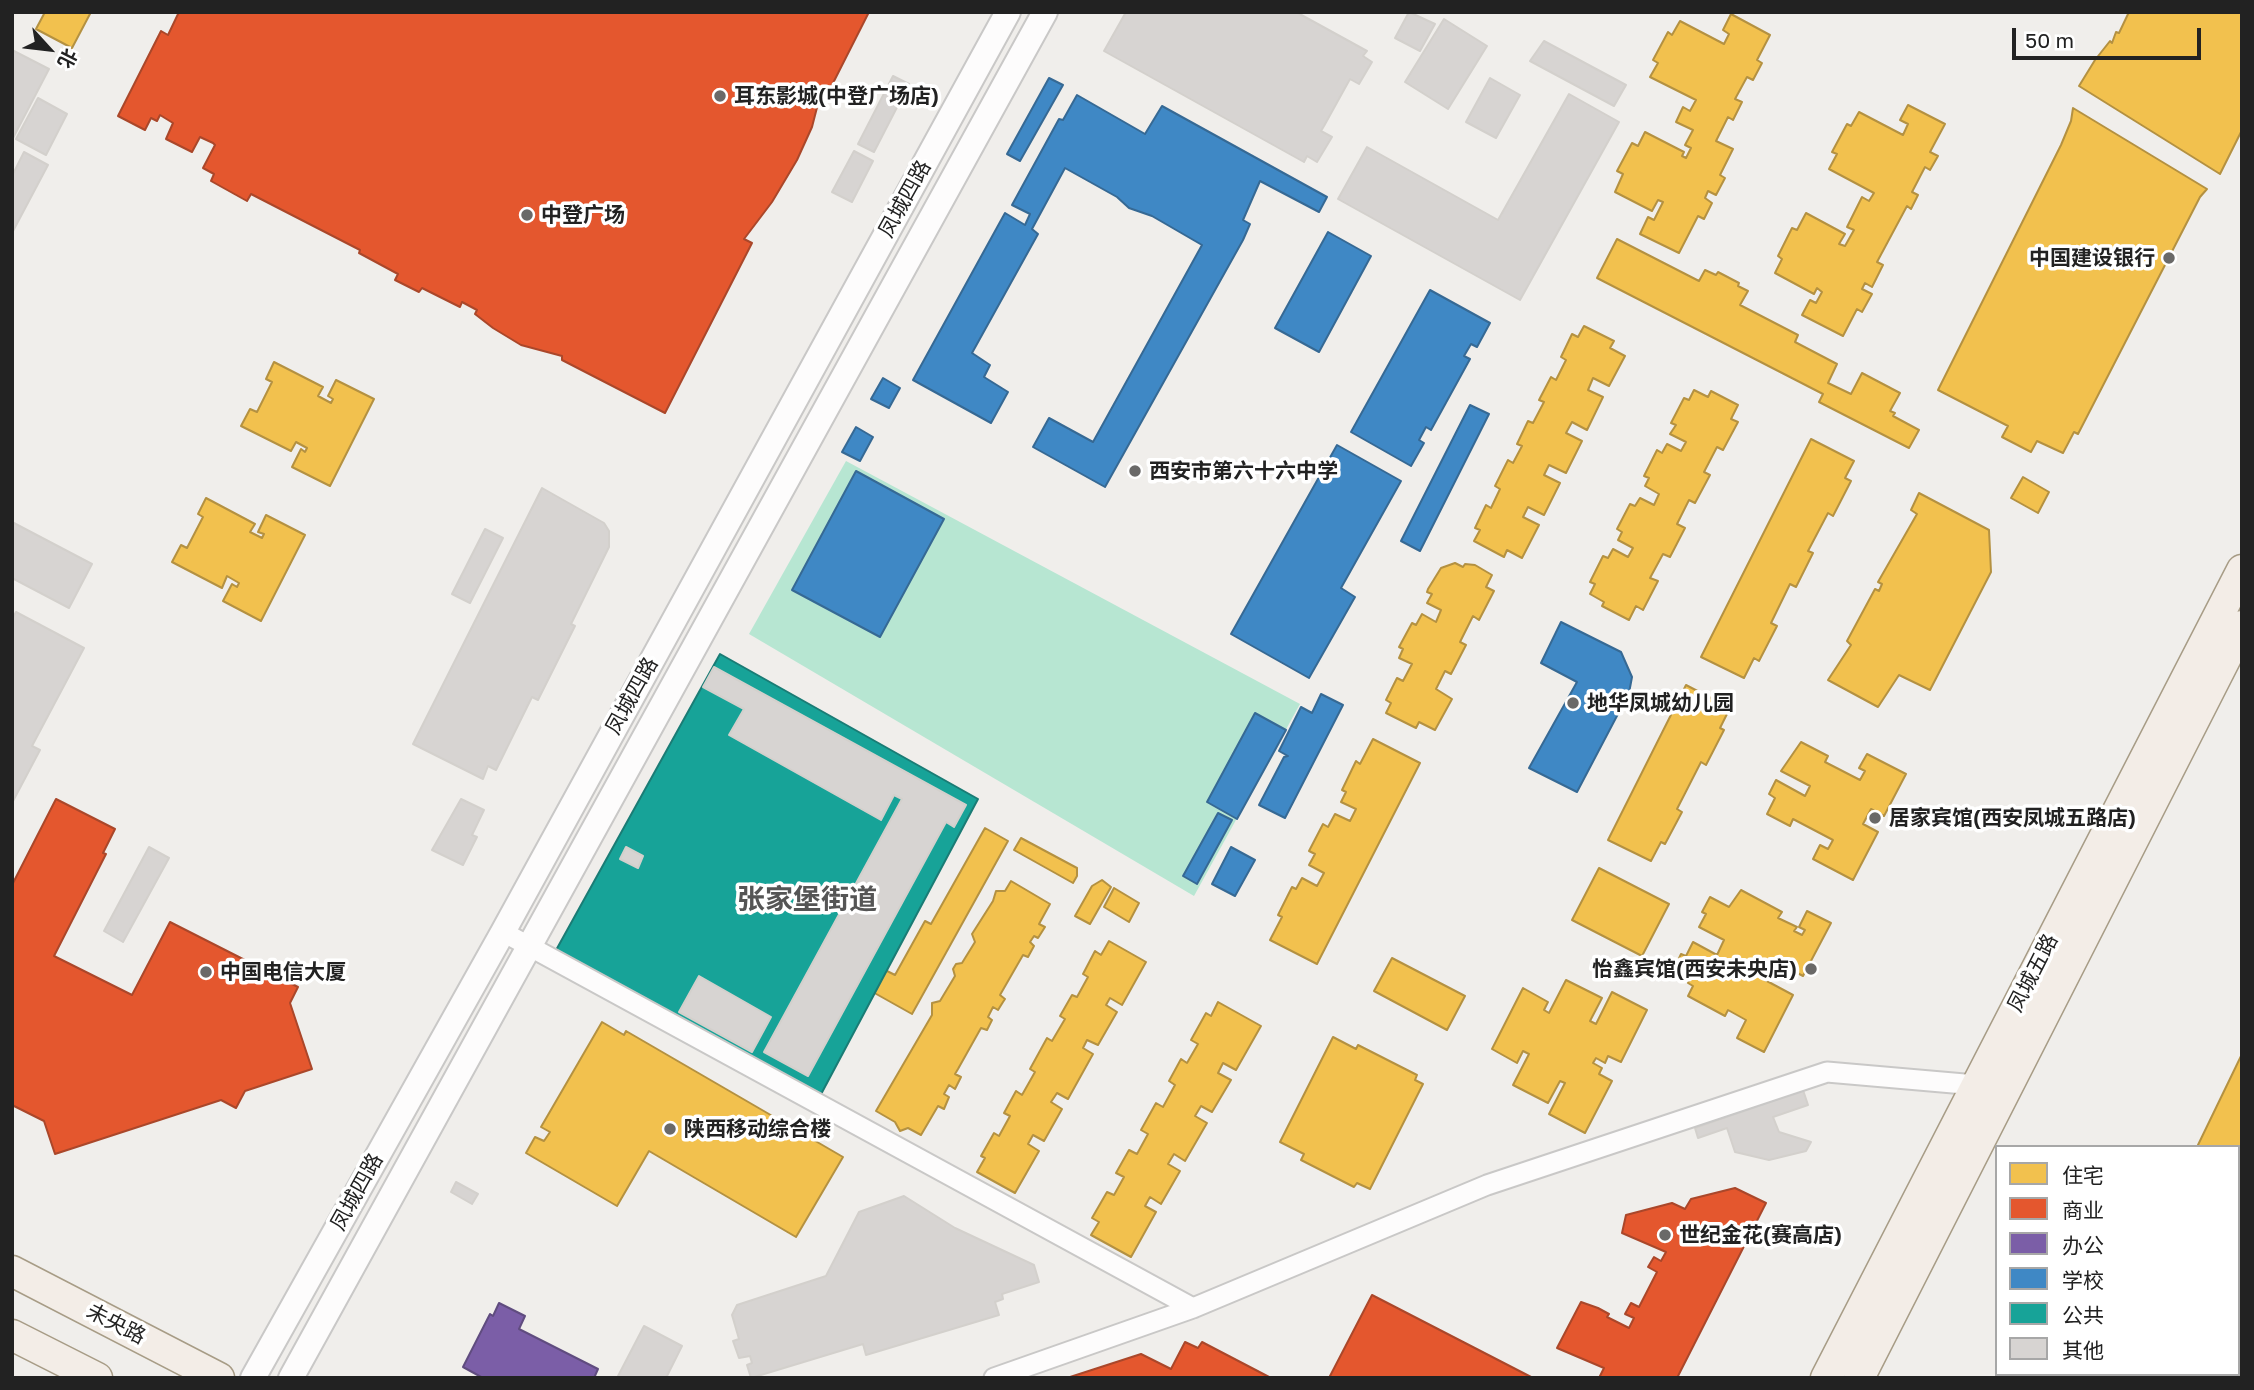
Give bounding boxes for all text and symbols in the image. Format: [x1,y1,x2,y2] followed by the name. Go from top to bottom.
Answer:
[14,14,84,84] north arrow
[2016,14,2205,58] scale bar
[2025,27,2074,53] text: 50 m
[54,45,83,72] text: 北
[734,83,939,109] place label: 耳东影城(中登广场店)
[712,88,728,104] marker: 耳东影城(中登广场店)
[874,156,936,242] street label: 凤城四路
[541,202,625,228] place label: 中登广场
[519,207,535,223] marker: 中登广场
[2029,245,2155,271] place label: 中国建设银行
[2161,250,2177,266] marker: 中国建设银行
[1149,458,1338,484] place label: 西安市第六十六中学
[1127,463,1143,479] marker: 西安市第六十六中学
[601,653,663,739] street label: 凤城四路
[1587,690,1734,716] place label: 地华凤城幼儿园
[1565,695,1581,711] marker: 地华凤城幼儿园
[1889,805,2136,831] place label: 居家宾馆(西安凤城五路店)
[1867,810,1883,826] marker: 居家宾馆(西安凤城五路店)
[737,883,877,917] district label: 张家堡街道
[2003,930,2063,1016] street label: 凤城五路
[1592,956,1797,982] place label: 怡鑫宾馆(西安未央店)
[220,959,346,985] place label: 中国电信大厦
[1803,961,1819,977] marker: 怡鑫宾馆(西安未央店)
[198,964,214,980] marker: 中国电信大厦
[684,1116,831,1142] place label: 陕西移动综合楼
[662,1121,678,1137] marker: 陕西移动综合楼
[1995,1145,2240,1376] legend
[326,1149,388,1235] street label: 凤城四路
[2062,1162,2104,1188] text: 住宅
[2062,1197,2104,1223] text: 商业
[1679,1222,1842,1248] place label: 世纪金花(赛高店)
[1657,1227,1673,1243] marker: 世纪金花(赛高店)
[2062,1232,2104,1258] text: 办公
[2062,1267,2104,1293] text: 学校
[82,1298,150,1350] street label: 未央路
[2062,1302,2104,1328] text: 公共
[2062,1337,2104,1363] text: 其他

